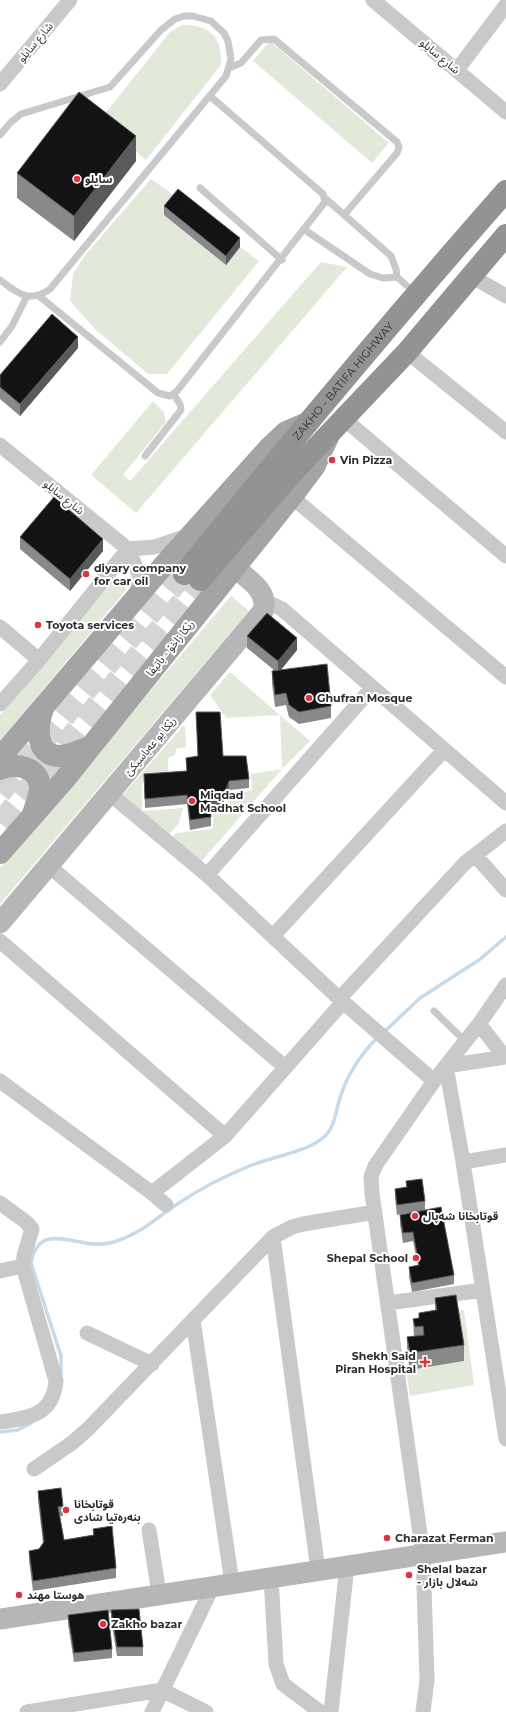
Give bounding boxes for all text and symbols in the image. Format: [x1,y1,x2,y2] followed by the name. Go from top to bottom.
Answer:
[14,19,57,66] street label: شارع سايلو
[416,35,463,78] street label: شارع سايلو
[85,172,112,186] place label: سايلو
[72,174,82,184] marker: سايلو
[290,319,396,443] street label: ZAKHO - BATIFA HIGHWAY
[339,453,392,467] place label: Vin Pizza
[327,455,337,465] marker: Vin Pizza
[40,476,87,519] street label: شارع سايلو
[94,561,186,588] place label: diyary company for car oil
[81,569,91,579] marker: diyary company for car oil
[143,617,197,679] street label: رێکا زاخۆ - باتیفا
[46,618,134,632] place label: Toyota services
[33,620,43,630] marker: Toyota services
[317,691,412,705] place label: Ghufran Mosque
[304,693,314,703] marker: Ghufran Mosque
[121,713,179,779] street label: رێكا بو عه‌باسيكێ
[200,788,286,815] place label: Miqdad Madhat School
[187,796,197,806] marker: Miqdad Madhat School
[423,1209,499,1224] place label: قوتابخانا شەپال
[410,1211,420,1221] marker: قوتابخانا شەپال
[327,1251,408,1265] place label: Shepal School
[411,1253,421,1263] marker: Shepal School
[335,1349,416,1376] place label: Shekh Said Piran Hospital
[419,1356,431,1368] marker: Shekh Said Piran Hospital
[74,1497,141,1524] place label: قوتابخانا بنەرەتیا شادی
[61,1505,71,1515] marker: قوتابخانا بنەرەتیا شادی
[395,1531,494,1545] place label: Charazat Ferman
[382,1533,392,1543] marker: Charazat Ferman
[417,1562,487,1589] place label: Shelal bazar - شەلال بازار
[404,1570,414,1580] marker: Shelal bazar - شەلال بازار
[27,1588,85,1602] place label: هوستا مهند
[14,1590,24,1600] marker: هوستا مهند
[111,1617,182,1631] place label: Zakho bazar
[98,1619,108,1629] marker: Zakho bazar

